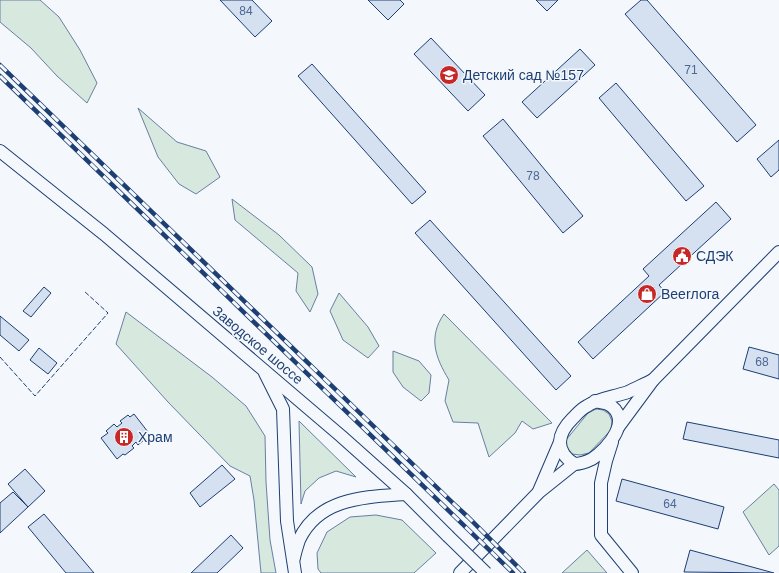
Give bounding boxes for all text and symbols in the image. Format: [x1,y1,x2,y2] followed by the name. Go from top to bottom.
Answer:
[239,4,253,18] house number: 84
[684,63,698,77] house number: 71
[438,64,460,86] school or university icon: Детский сад №157
[463,67,584,83] place label: Детский сад №157
[526,169,540,183] house number: 78
[671,245,693,267] public building icon: СДЭК
[696,248,734,264] place label: СДЭК
[636,283,658,305] shop icon: Beerлога
[661,286,719,302] place label: Beerлога
[210,303,306,387] street label: Заводское шоссе
[755,355,769,369] house number: 68
[113,426,135,448] building icon: Храм
[138,429,173,445] place label: Храм
[663,497,677,511] house number: 64

